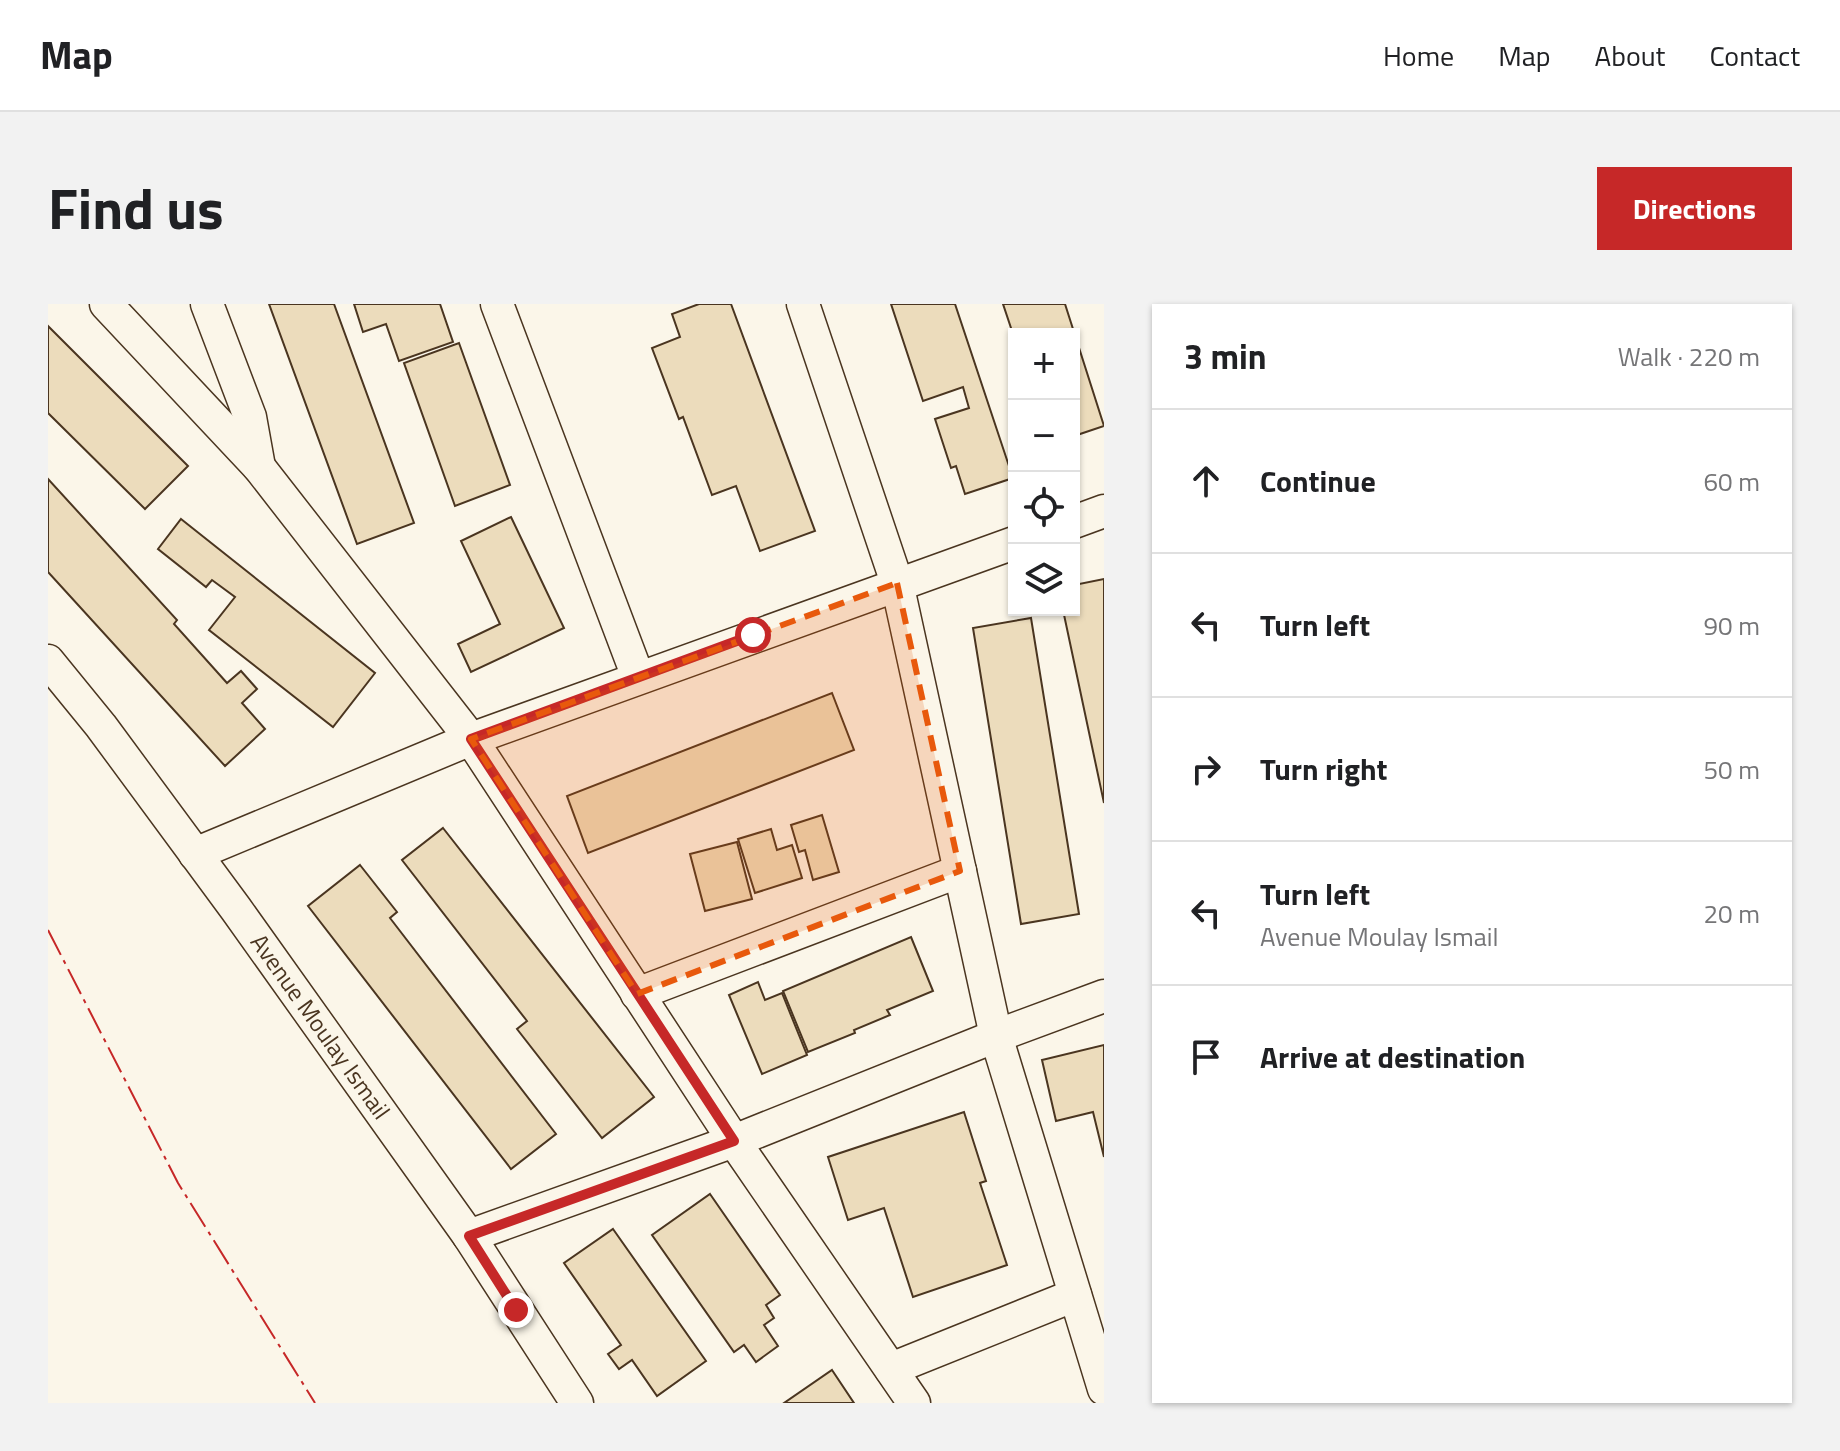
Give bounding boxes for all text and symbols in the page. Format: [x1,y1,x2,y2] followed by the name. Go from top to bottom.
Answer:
[40,26,113,84] text: Map
[1383,34,1454,77] text: Home
[1498,34,1551,77] text: Map
[1595,34,1665,77] text: About
[1709,34,1800,77] text: Contact
[48,166,224,251] text: Find us
[1597,167,1792,250] button: Directions
[1008,328,1080,616] map controls
[1008,328,1080,400] button: +
[1184,330,1267,382] text: 3 min
[1618,337,1760,376] text: Walk · 220 m
[1008,400,1080,472] button: −
[1260,458,1376,504] text: Continue
[1184,459,1228,503] icon: ahead
[1703,462,1760,501] text: 60 m
[1008,472,1080,544] button: locate
[1008,544,1080,616] button: layers
[1260,602,1370,648] text: Turn left
[1184,603,1228,647] icon: left
[1703,606,1760,645] text: 90 m
[735,617,771,653] route start
[1260,746,1388,792] text: Turn right
[1184,747,1228,791] icon: right
[1703,750,1760,789] text: 50 m
[1260,871,1370,917] text: Turn left
[1184,891,1228,935] icon: left
[1703,894,1760,933] text: 20 m
[1260,917,1498,956] text: Avenue Moulay Ismail
[242,926,399,1126] street label: Avenue Moulay Ismail
[1260,1034,1525,1080] text: Arrive at destination
[1184,1035,1228,1079] icon: arrive
[498,1292,534,1328] route end

